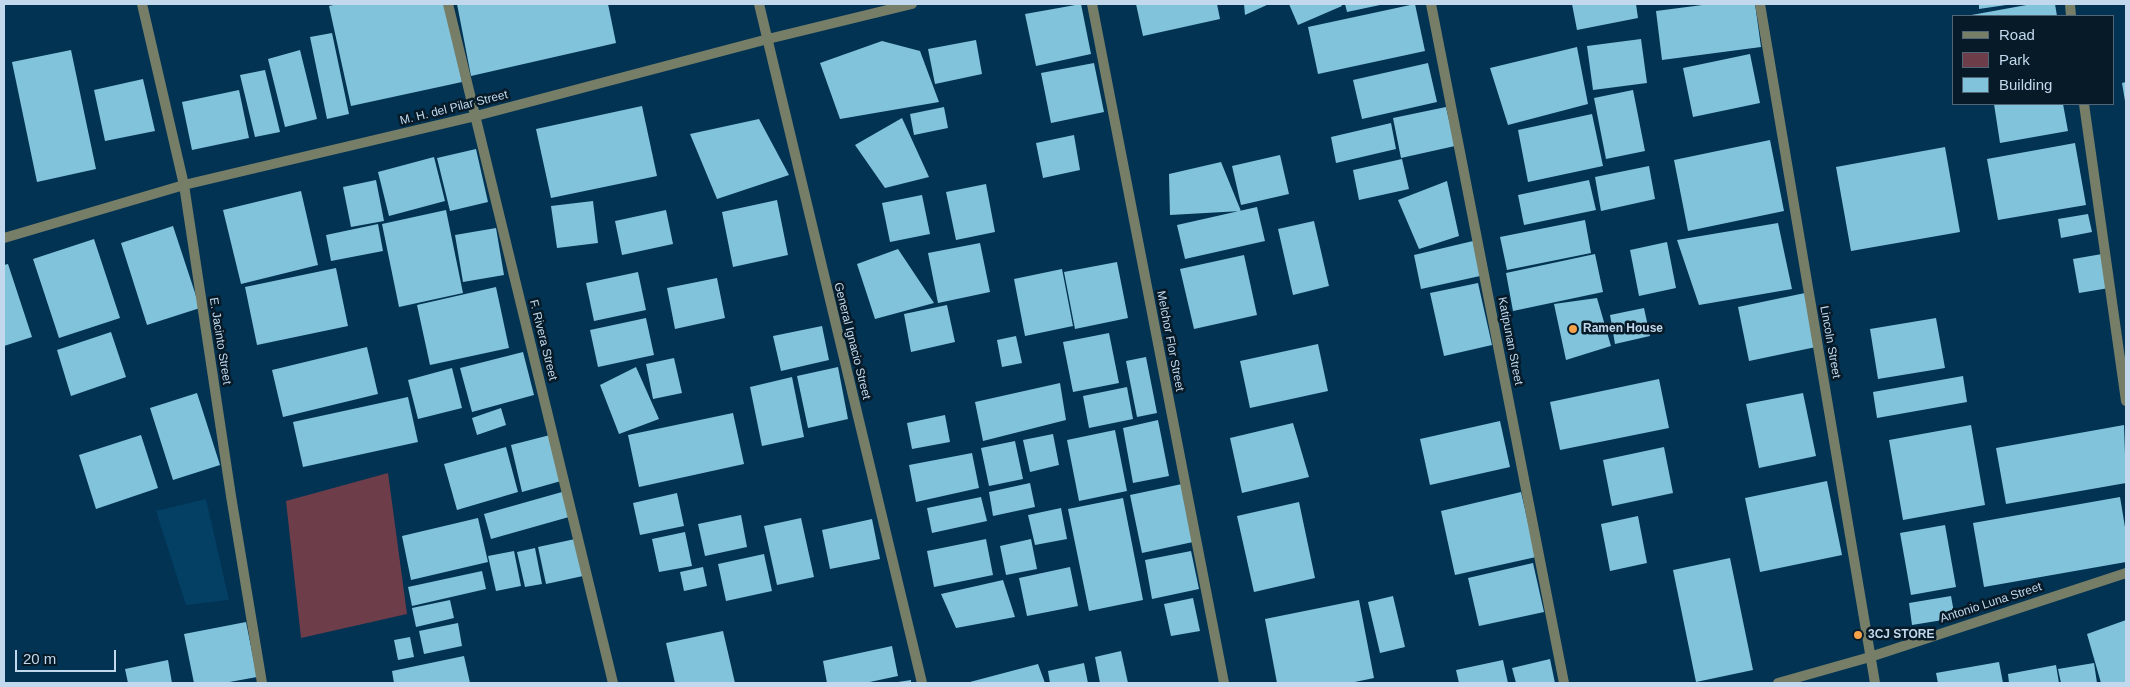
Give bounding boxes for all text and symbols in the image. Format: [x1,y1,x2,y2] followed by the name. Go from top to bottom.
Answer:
[1952,15,2115,105] legend
[1999,26,2035,43] text: Road
[1999,51,2030,68] text: Park
[1999,76,2052,93] text: Building
[399,88,509,128] street label: M. H. del Pilar Street
[830,281,874,401] street label: General Ignacio Street
[1153,290,1187,392] street label: Melchor Flor Street
[206,296,234,386] street label: E. Jacinto Street
[1494,296,1526,386] street label: Katipunan Street
[526,298,560,382] street label: F. Rivera Street
[1817,305,1843,379] street label: Lincoln Street
[1583,322,1663,336] place label: Ramen House
[1567,323,1579,335] marker: Ramen House
[1938,580,2044,626] street label: Antonio Luna Street
[1868,628,1934,642] place label: 3CJ STORE
[1852,629,1864,641] marker: 3CJ STORE
[18,640,119,672] scale bar
[23,650,56,667] text: 20 m

